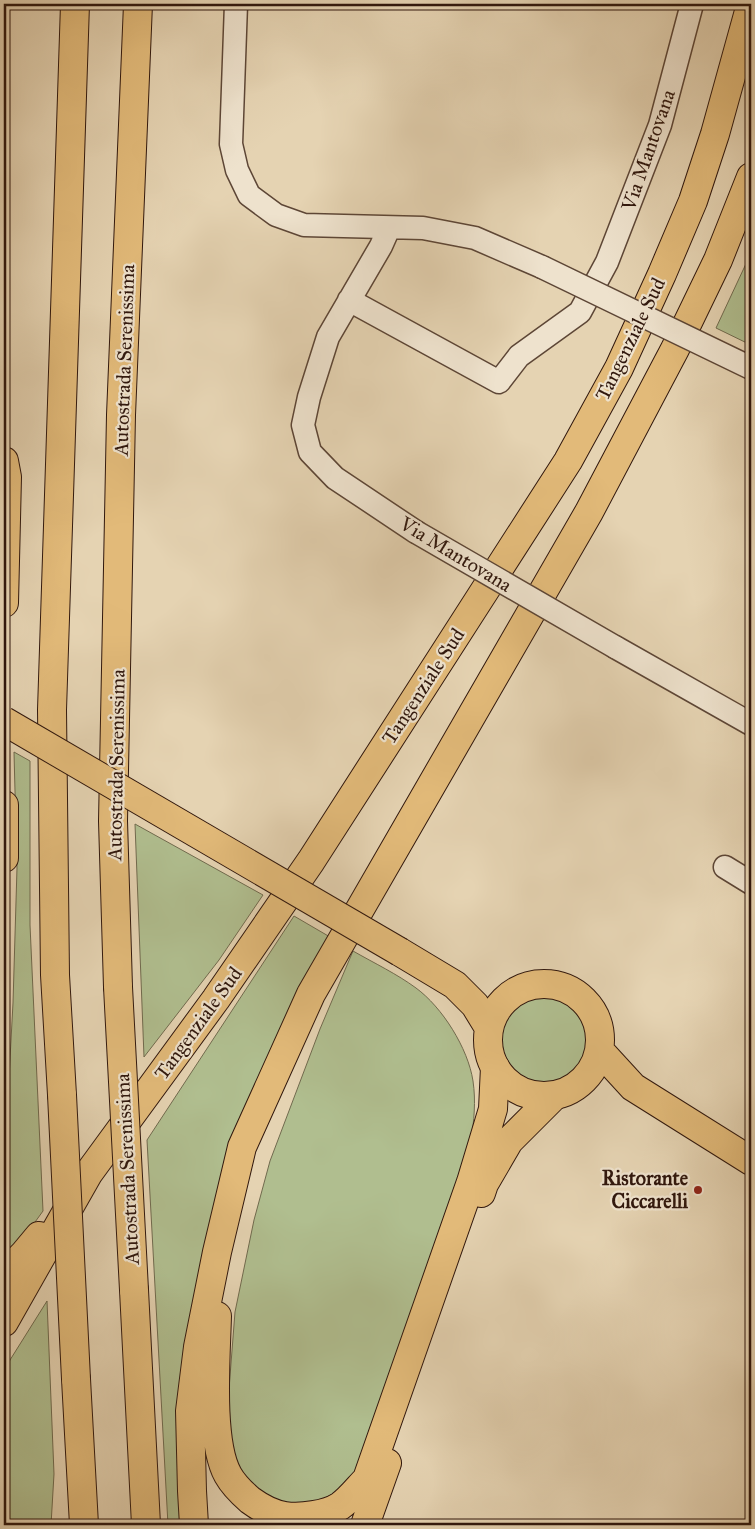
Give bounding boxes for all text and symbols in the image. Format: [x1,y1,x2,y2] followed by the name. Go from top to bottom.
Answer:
[616,86,680,215] street label: Via Mantovana
[109,263,139,457] street label: Autostrada Serenissima
[590,274,671,405] street label: Tangenziale Sud
[395,511,517,597] street label: Via Mantovana
[377,623,470,749] street label: Tangenziale Sud
[102,668,130,862] street label: Autostrada Serenissima
[149,962,248,1085] street label: Tangenziale Sud
[110,1072,144,1266] street label: Autostrada Serenissima
[602,1166,689,1213] place label: Ristorante Ciccarelli
[692,1184,704,1196] marker: Ristorante Ciccarelli

